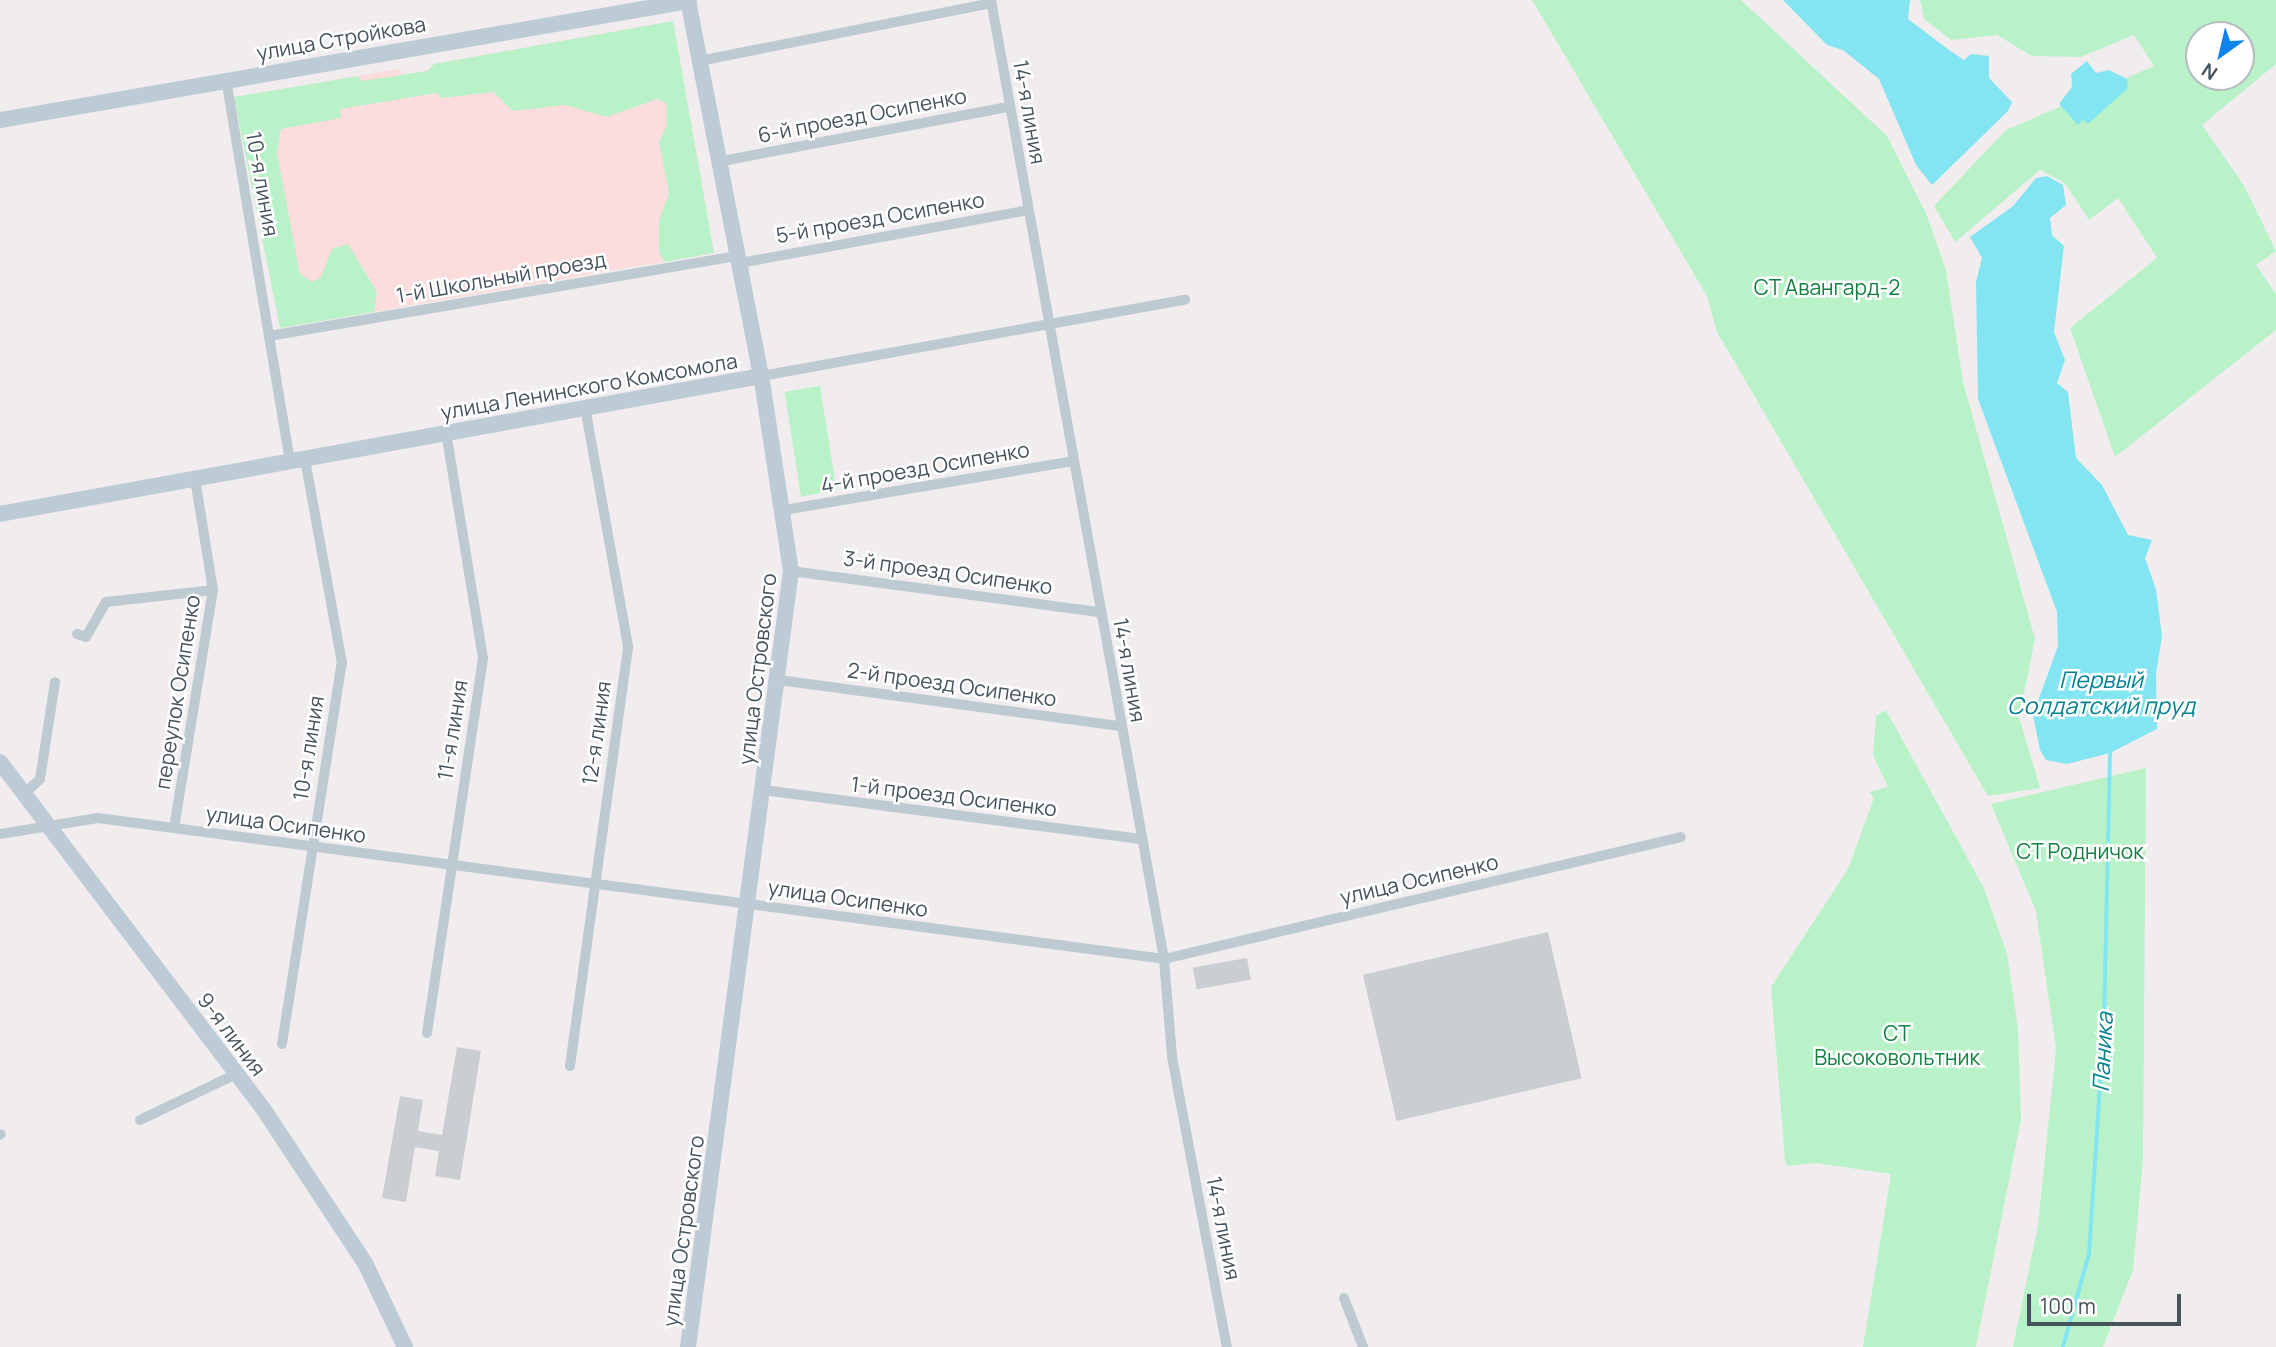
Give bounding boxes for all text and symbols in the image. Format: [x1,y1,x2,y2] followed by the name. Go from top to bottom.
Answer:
[254,11,428,65] street label: улица Стройкова
[2185,21,2255,91] north arrow
[2196,57,2222,86] text: N
[1008,58,1052,166] street label: 14-я линия
[755,82,969,148] street label: 6-й проезд Осипенко
[241,130,285,238] street label: 10-я линия
[774,186,986,248] street label: 5-й проезд Осипенко
[394,246,608,308] street label: 1-й Школьный проезд
[1753,274,1901,300] park label: СТ Авангард-2
[439,347,739,425] street label: улица Ленинского Комсомола
[819,436,1031,498] street label: 4-й проезд Осипенко
[842,545,1054,599] street label: 3-й проезд Осипенко
[733,572,781,766] street label: улица Островского
[149,593,205,791] street label: переулок Осипенко
[1108,616,1152,724] street label: 14-я линия
[846,657,1058,711] street label: 2-й проезд Осипенко
[2007,665,2195,719] water label: Первый Солдатский пруд
[432,678,472,782] street label: 11-я линия
[576,679,616,787] street label: 12-я линия
[287,694,329,802] street label: 10-я линия
[850,771,1058,821] street label: 1-й проезд Осипенко
[204,800,368,848] street label: улица Осипенко
[2016,838,2144,864] park label: СТ Родничок
[1337,849,1501,909] street label: улица Осипенко
[766,874,930,922] street label: улица Осипенко
[193,987,271,1081] street label: 9-я линия
[2086,1012,2118,1092] water label: Паника
[1814,1020,1980,1070] park label: СТ Высоковольтник
[657,1134,709,1328] street label: улица Островского
[1202,1174,1246,1282] street label: 14-я линия
[2031,1280,2185,1324] scale bar
[2040,1292,2096,1320] text: 100 m

